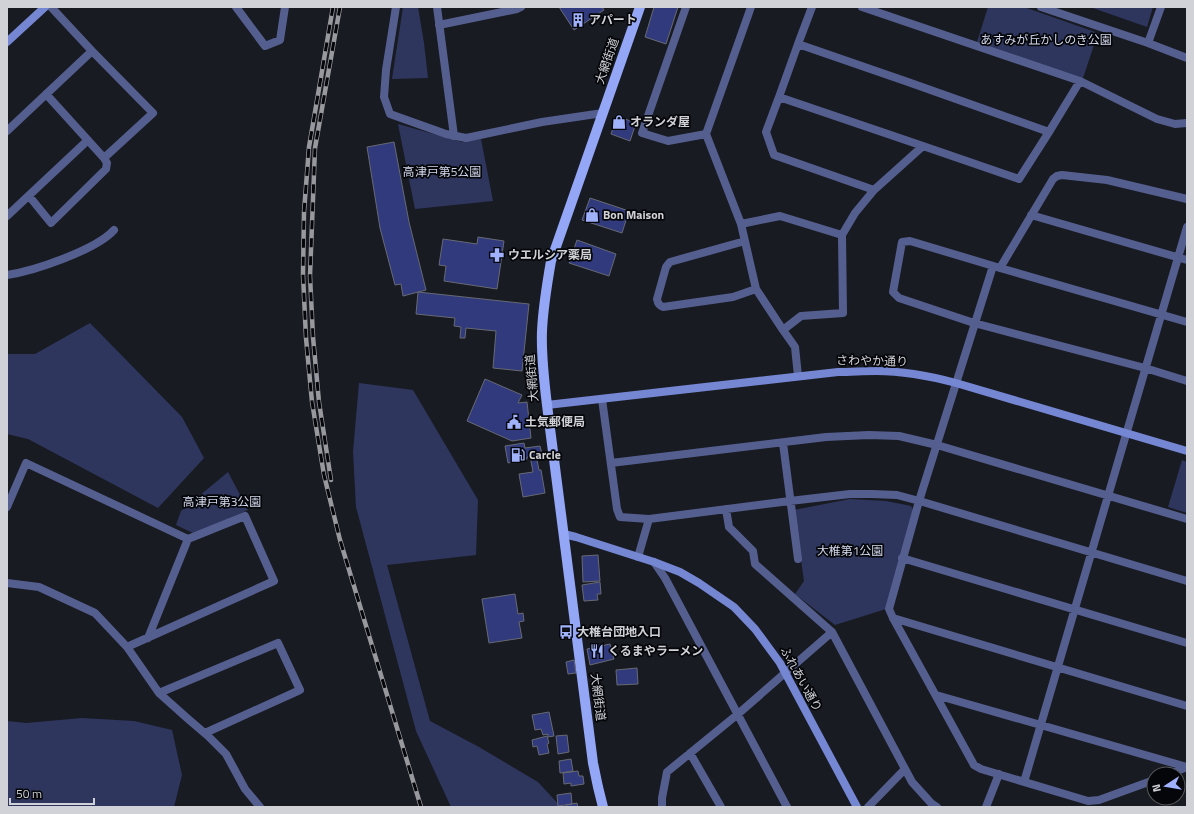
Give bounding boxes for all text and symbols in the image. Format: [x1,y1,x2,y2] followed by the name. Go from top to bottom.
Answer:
[589,10,637,29] place label: アパート
[570,12,586,28] building icon: アパート
[980,30,1112,49] park label: あすみが丘かしのき公園
[590,35,623,87] street label: 大網街道
[630,112,690,131] place label: オランダ屋
[611,114,627,130] shop icon: オランダ屋
[403,162,481,181] park label: 高津戸第5公園
[603,205,664,224] place label: Bon Maison
[584,207,600,223] shop icon: Bon Maison
[508,245,592,264] place label: ウエルシア薬局
[489,247,505,263] pharmacy icon: ウエルシア薬局
[836,350,908,371] street label: さわやか通り
[520,353,543,403] street label: 大網街道
[525,412,585,431] place label: 土気郵便局
[506,414,522,430] public building icon: 土気郵便局
[529,445,561,464] place label: Carcle
[510,447,526,463] fuel station icon: Carcle
[183,492,261,511] park label: 高津戸第3公園
[817,541,883,560] park label: 大椎第1公園
[577,622,661,641] place label: 大椎台団地入口
[558,624,574,640] bus stop icon: 大椎台団地入口
[608,641,703,660] place label: くるまやラーメン
[589,643,605,659] restaurant icon: くるまやラーメン
[776,643,827,715] street label: ふれあい通り
[586,672,611,722] street label: 大網街道
[1146,766,1186,806] north arrow
[10,780,94,806] scale bar
[1148,783,1165,793] text: N
[16,784,42,803] text: 50 m

